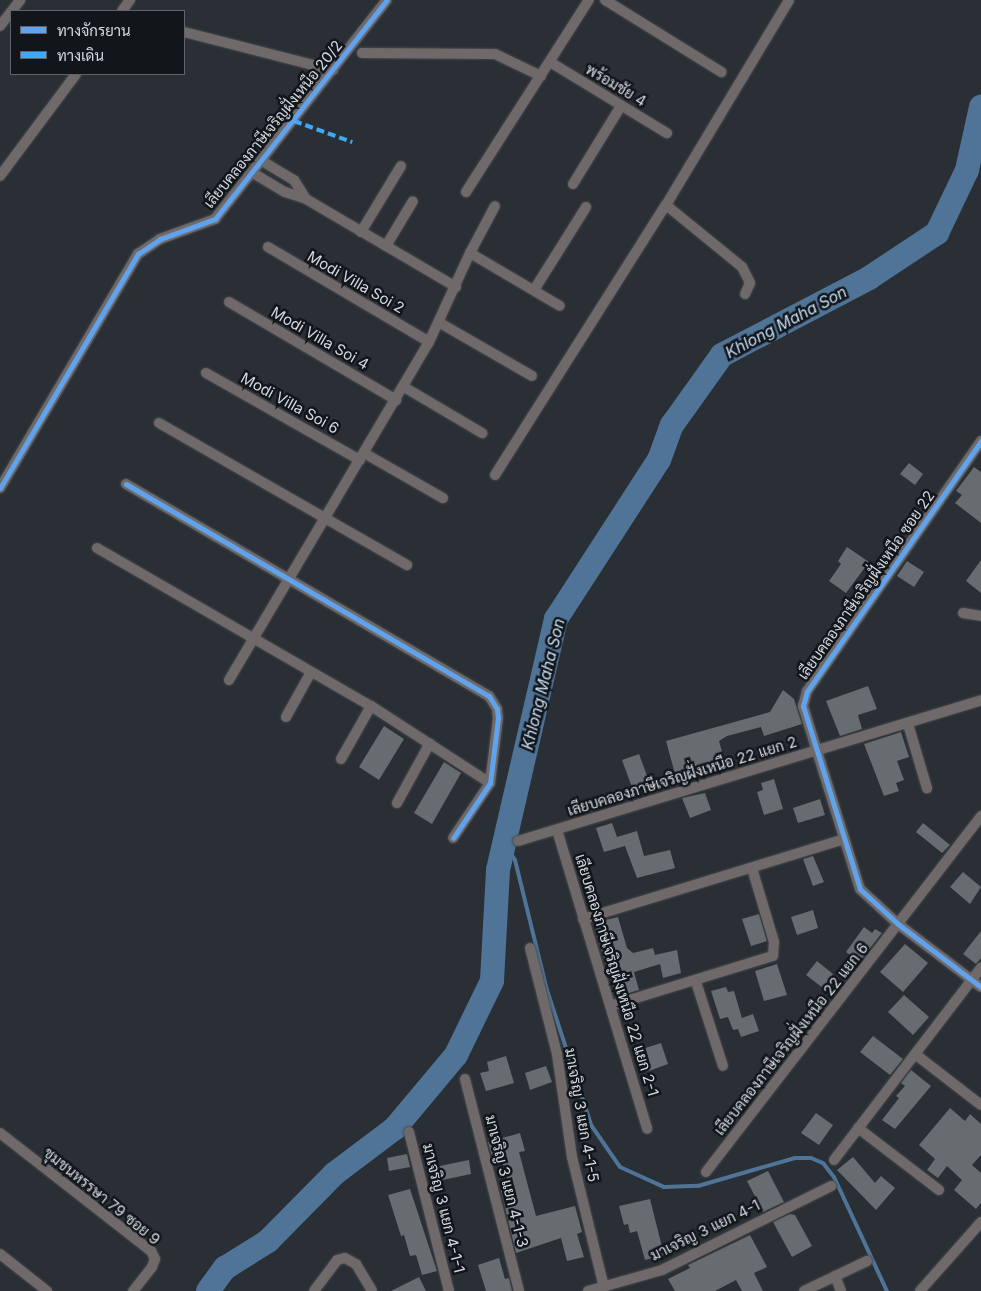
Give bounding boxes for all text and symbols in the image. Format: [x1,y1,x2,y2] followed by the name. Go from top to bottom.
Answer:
[10,10,185,75] legend
[57,21,131,40] text: ทางจักรยาน
[200,37,346,211] street label: เลียบคลองภาษีเจริญฝั่งเหนือ 20/2
[57,46,104,65] text: ทางเดิน
[582,60,650,110] street label: พร้อมชัย 4
[304,247,408,317] street label: Modi Villa Soi 2
[722,282,850,362] water label: Khlong Maha Son
[268,303,372,373] street label: Modi Villa Soi 4
[238,369,342,437] street label: Modi Villa Soi 6
[794,487,938,683] street label: เลียบคลองภาษีเจริญฝั่งเหนือ ซอย 22
[517,616,569,752] water label: Khlong Maha Son
[565,732,799,820] street label: เลียบคลองภาษีเจริญฝั่งเหนือ 22 แยก 2
[572,852,662,1098] street label: เลียบคลองภาษีเจริญฝั่งเหนือ 22 แยก 2-1
[710,939,872,1139] street label: เลียบคลองภาษีเจริญฝั่งเหนือ 22 แยก 6
[561,1047,603,1183] street label: มาเจริญ 3 แยก 4-1-5
[482,1113,532,1249] street label: มาเจริญ 3 แยก 4-1-3
[419,1141,469,1275] street label: มาเจริญ 3 แยก 4-1-1
[40,1143,164,1249] street label: ชุมชนหรรษา 79 ซอย 9
[647,1196,763,1264] street label: มาเจริญ 3 แยก 4-1

